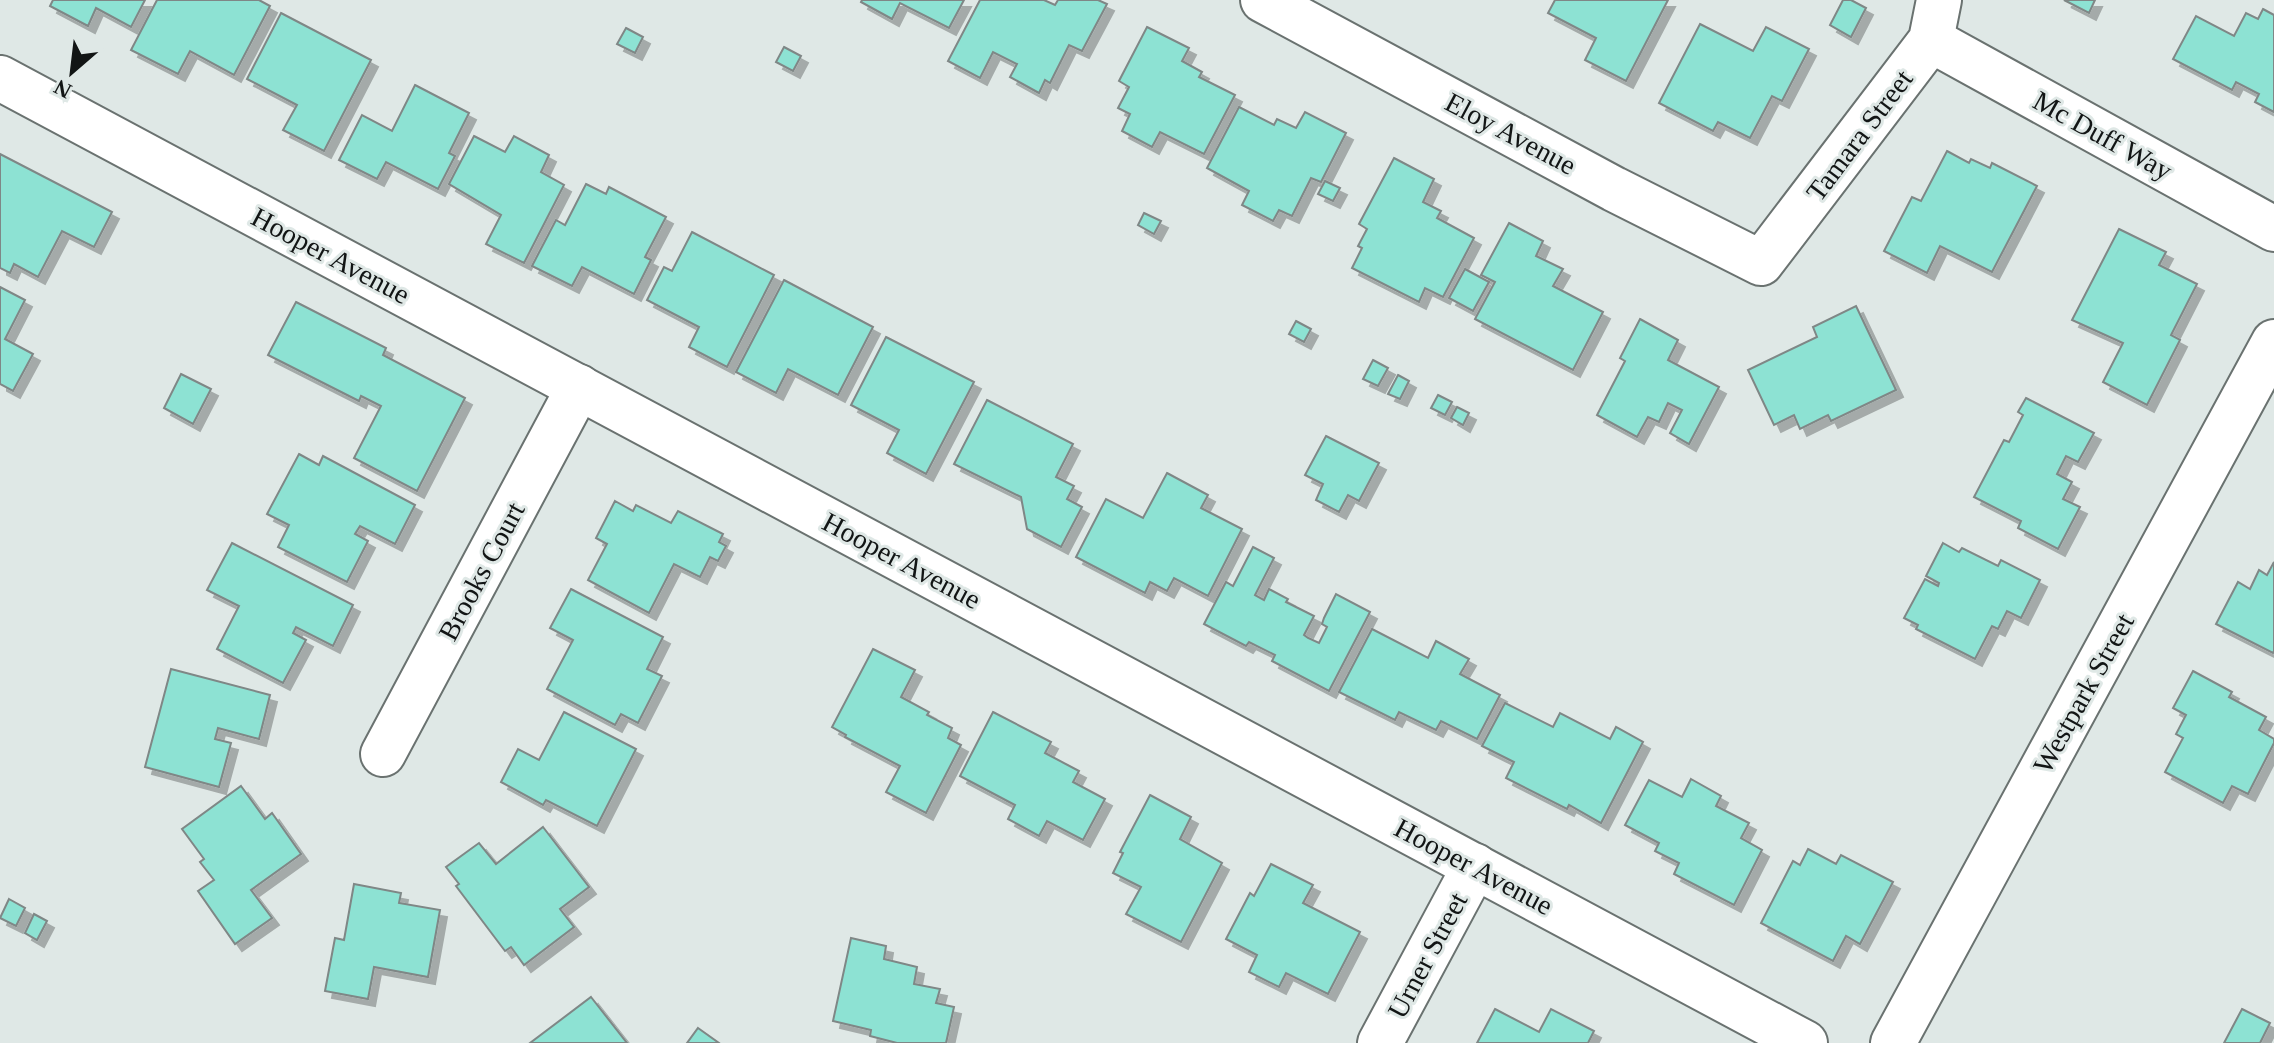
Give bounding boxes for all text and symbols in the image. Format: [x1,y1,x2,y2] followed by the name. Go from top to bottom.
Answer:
[32,32,112,112] north arrow
[1800,64,1919,207] street label: Tamara Street
[50,74,76,104] text: N
[2028,85,2178,186] street label: Mc Duff Way
[1440,86,1581,181] street label: Eloy Avenue
[246,201,415,310] street label: Hooper Avenue
[432,497,531,645] street label: Brooks Court
[817,506,986,615] street label: Hooper Avenue
[2027,608,2140,778] street label: Westpark Street
[1389,812,1558,921] street label: Hooper Avenue
[1381,887,1474,1023] street label: Urner Street

